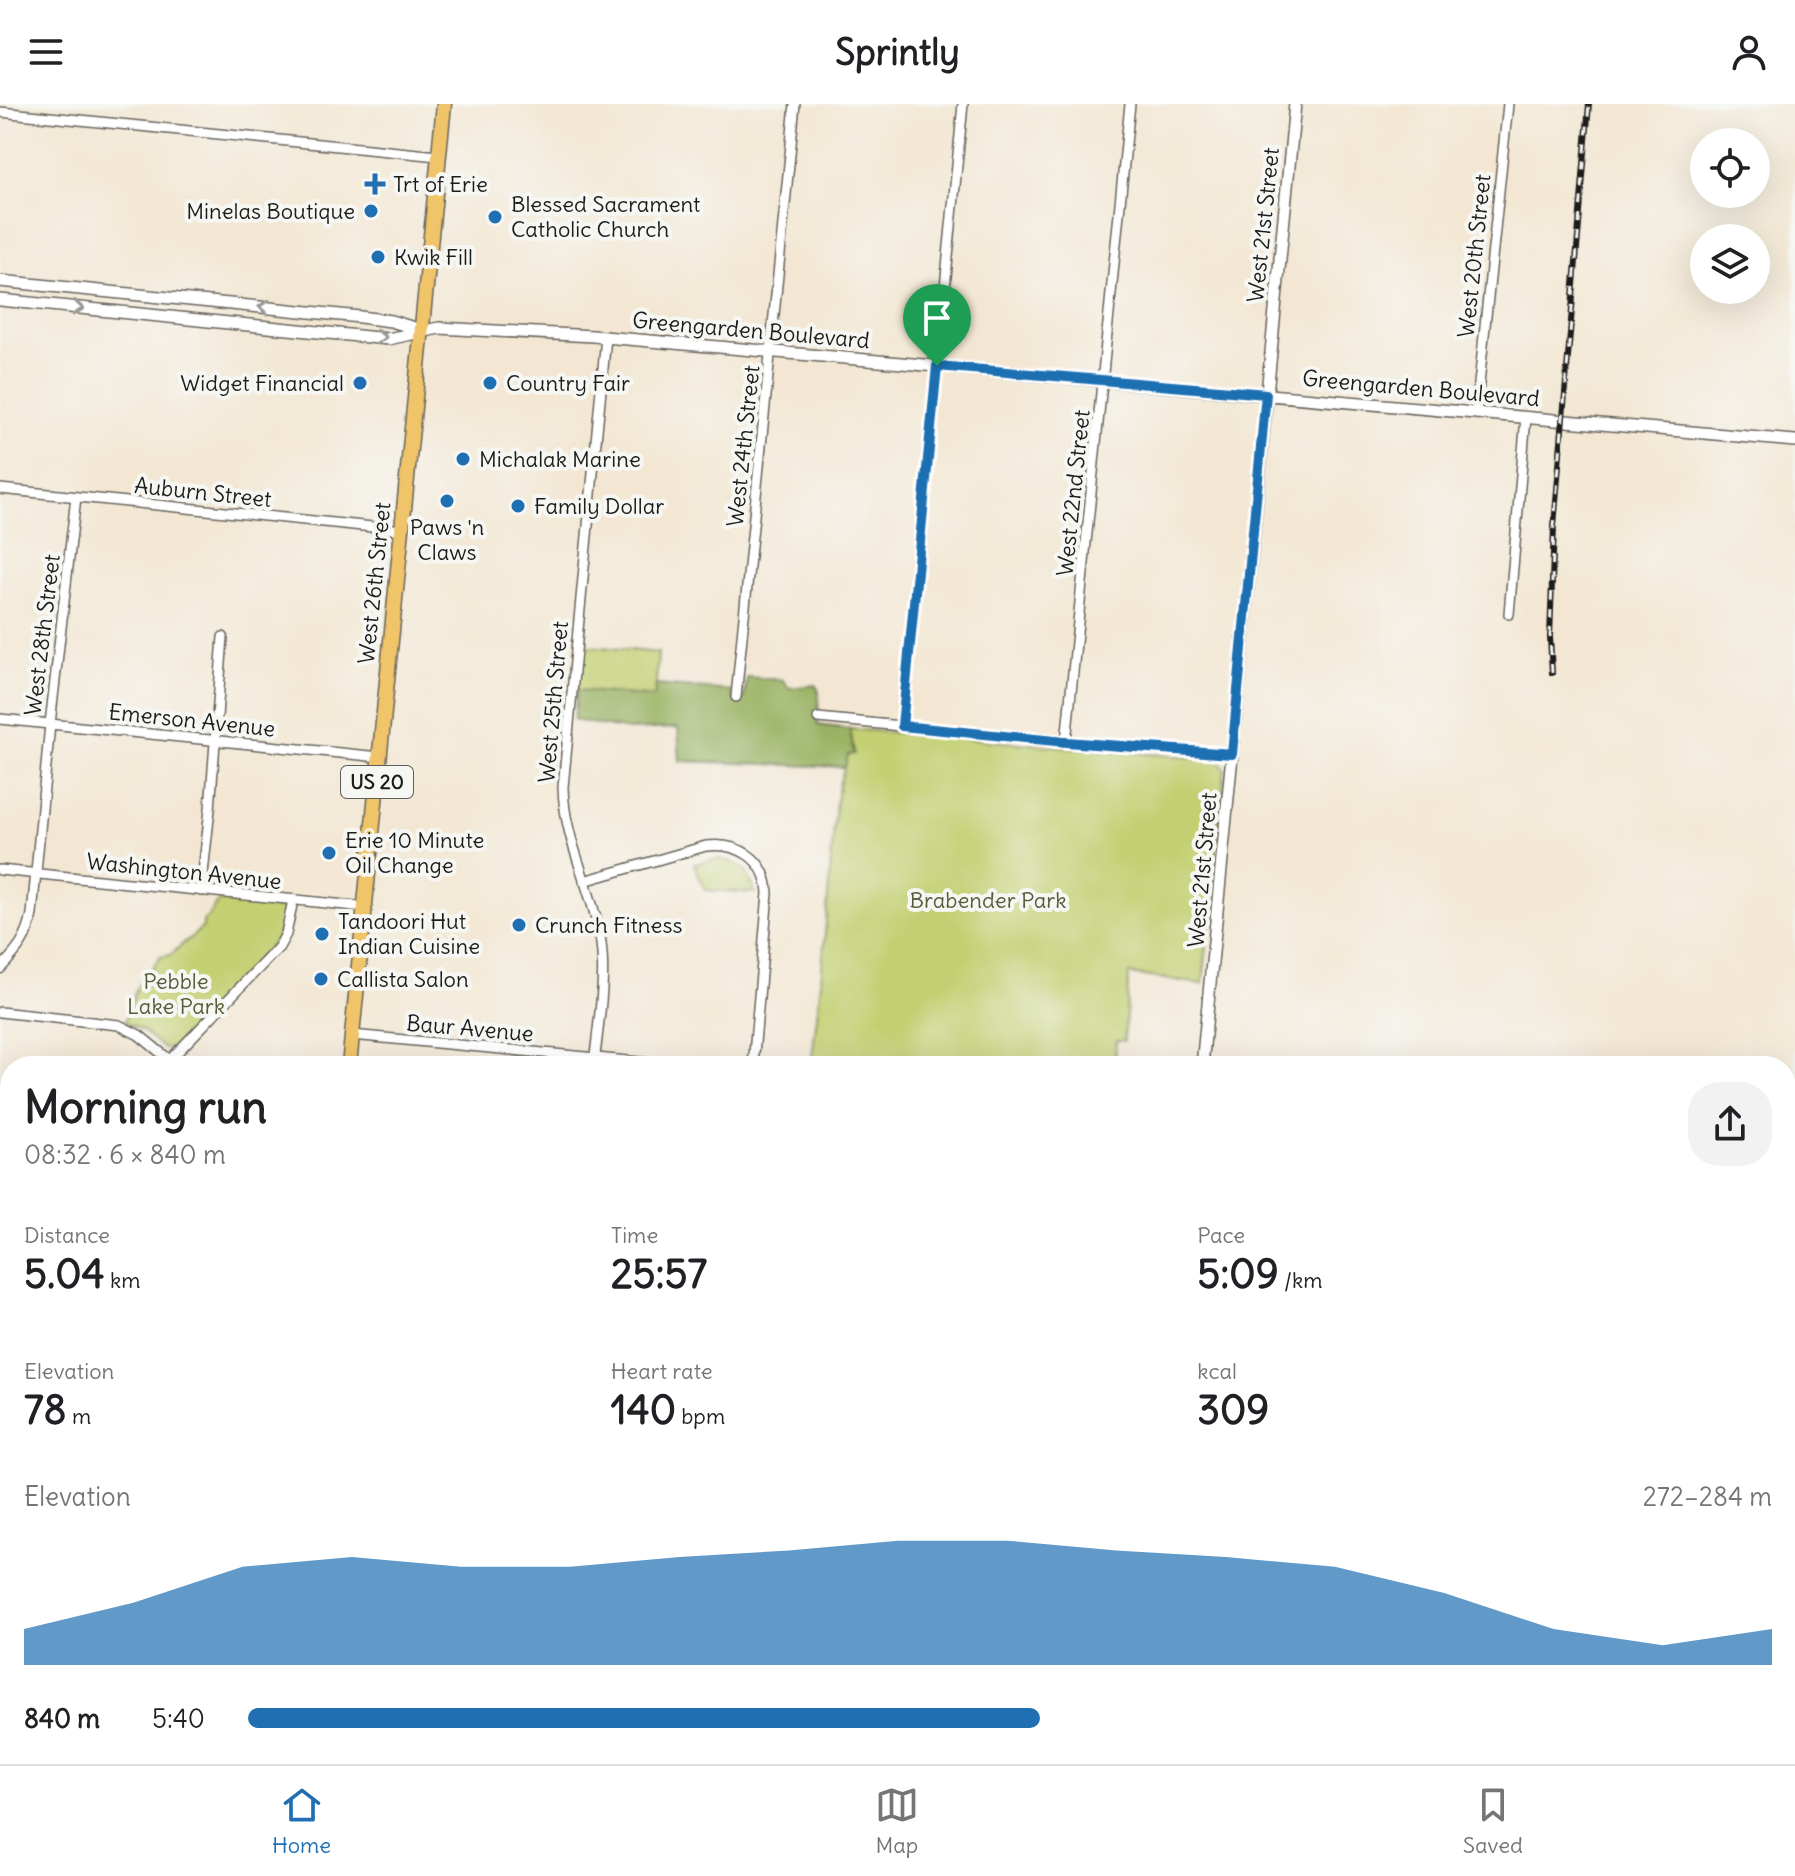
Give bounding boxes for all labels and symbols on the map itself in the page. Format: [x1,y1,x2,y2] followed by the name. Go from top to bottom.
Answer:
[1241,146,1285,304] street label: West 21st Street
[393,170,488,198] place label: Trt of Erie
[364,173,386,195] marker: Trt of Erie
[1451,173,1497,339] street label: West 20th Street
[511,190,701,243] place label: Blessed Sacrament Catholic Church
[186,197,355,225] place label: Minelas Boutique
[362,202,380,220] marker: Minelas Boutique
[486,208,504,226] marker: Blessed Sacrament Catholic Church
[394,243,473,271] place label: Kwik Fill
[369,248,387,266] marker: Kwik Fill
[903,284,971,366] pin
[257,299,270,316] one-way arrow
[72,300,85,317] one-way arrow
[631,306,871,354] street label: Greengarden Boulevard
[375,329,388,346] one-way arrow
[721,364,765,528] street label: West 24th Street
[1301,364,1541,412] street label: Greengarden Boulevard
[180,369,344,397] place label: Widget Financial
[506,369,630,397] place label: Country Fair
[351,374,369,392] marker: Widget Financial
[481,374,499,392] marker: Country Fair
[1050,408,1096,578] street label: West 22nd Street
[479,445,641,473] place label: Michalak Marine
[454,450,472,468] marker: Michalak Marine
[133,471,273,513] street label: Auburn Street
[438,492,456,510] marker: Paws 'n Claws
[534,492,664,520] place label: Family Dollar
[509,497,527,515] marker: Family Dollar
[352,501,396,665] street label: West 26th Street
[410,513,484,566] place label: Paws 'n Claws
[18,553,66,717] street label: West 28th Street
[532,620,574,784] street label: West 25th Street
[107,697,277,743] street label: Emerson Avenue
[341,766,413,798] road number: US 20
[1181,791,1223,949] street label: West 21st Street
[345,826,484,879] place label: Erie 10 Minute Oil Change
[320,844,338,862] marker: Erie 10 Minute Oil Change
[85,847,283,895] street label: Washington Avenue
[910,886,1066,914] park label: Brabender Park
[338,907,480,960] place label: Tandoori Hut Indian Cuisine
[535,911,682,939] place label: Crunch Fitness
[510,916,528,934] marker: Crunch Fitness
[313,925,331,943] marker: Tandoori Hut Indian Cuisine
[337,965,469,993] place label: Callista Salon
[127,967,225,1020] park label: Pebble Lake Park
[312,970,330,988] marker: Callista Salon
[405,1008,535,1048] street label: Baur Avenue

